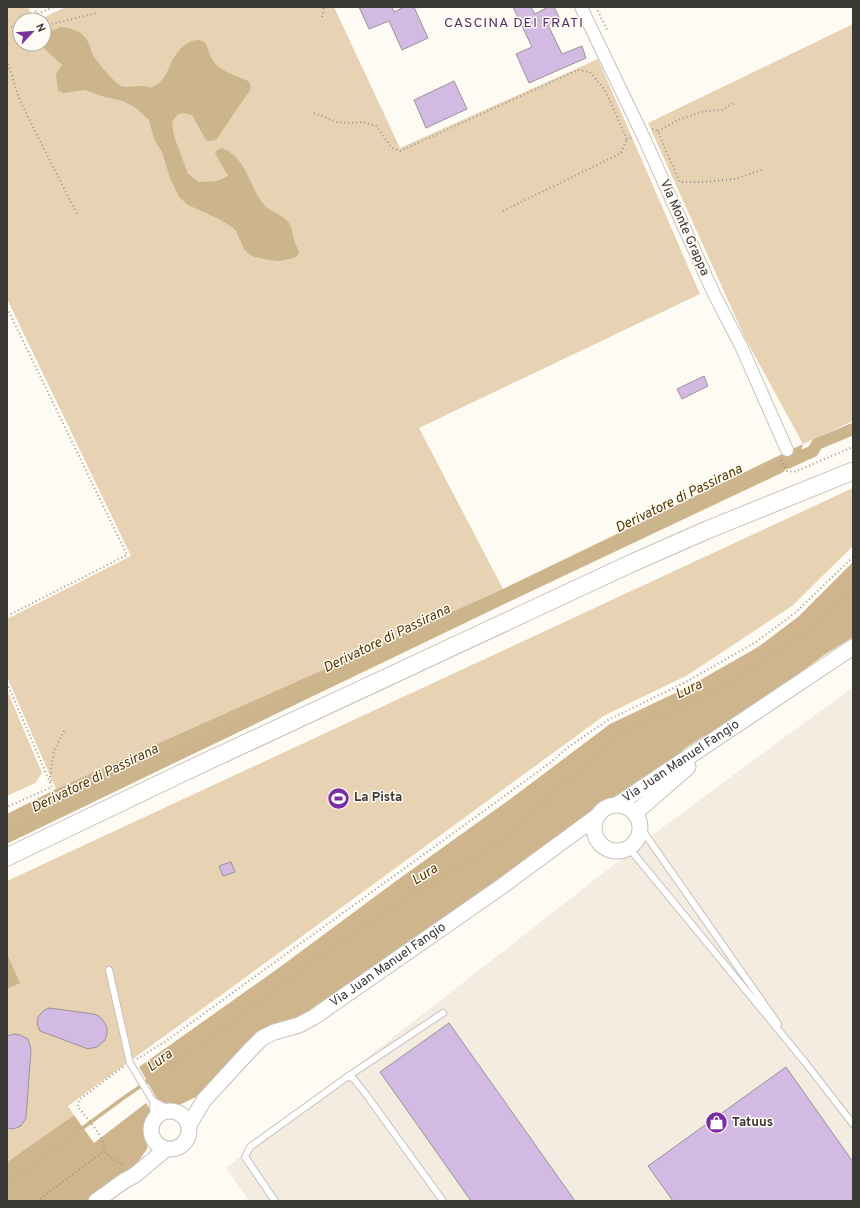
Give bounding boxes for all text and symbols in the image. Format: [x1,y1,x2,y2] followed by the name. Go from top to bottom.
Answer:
[12,12,52,52] north arrow
[444,15,584,32] district label: CASCINA DEI FRATI
[32,21,48,35] text: N
[656,177,712,279] street label: Via Monte Grappa
[613,461,746,537] water label: Derivatore di Passirana
[321,601,454,677] water label: Derivatore di Passirana
[673,676,706,704] water label: Lura
[620,717,743,807] street label: Via Juan Manuel Fangio
[29,741,162,817] water label: Derivatore di Passirana
[326,785,352,811] sports icon: La Pista
[354,790,402,806] place label: La Pista
[409,860,442,889] water label: Lura
[327,919,449,1011] street label: Via Juan Manuel Fangio
[144,1046,177,1076] water label: Lura
[704,1110,730,1136] shop icon: Tatuus
[732,1115,773,1131] place label: Tatuus

